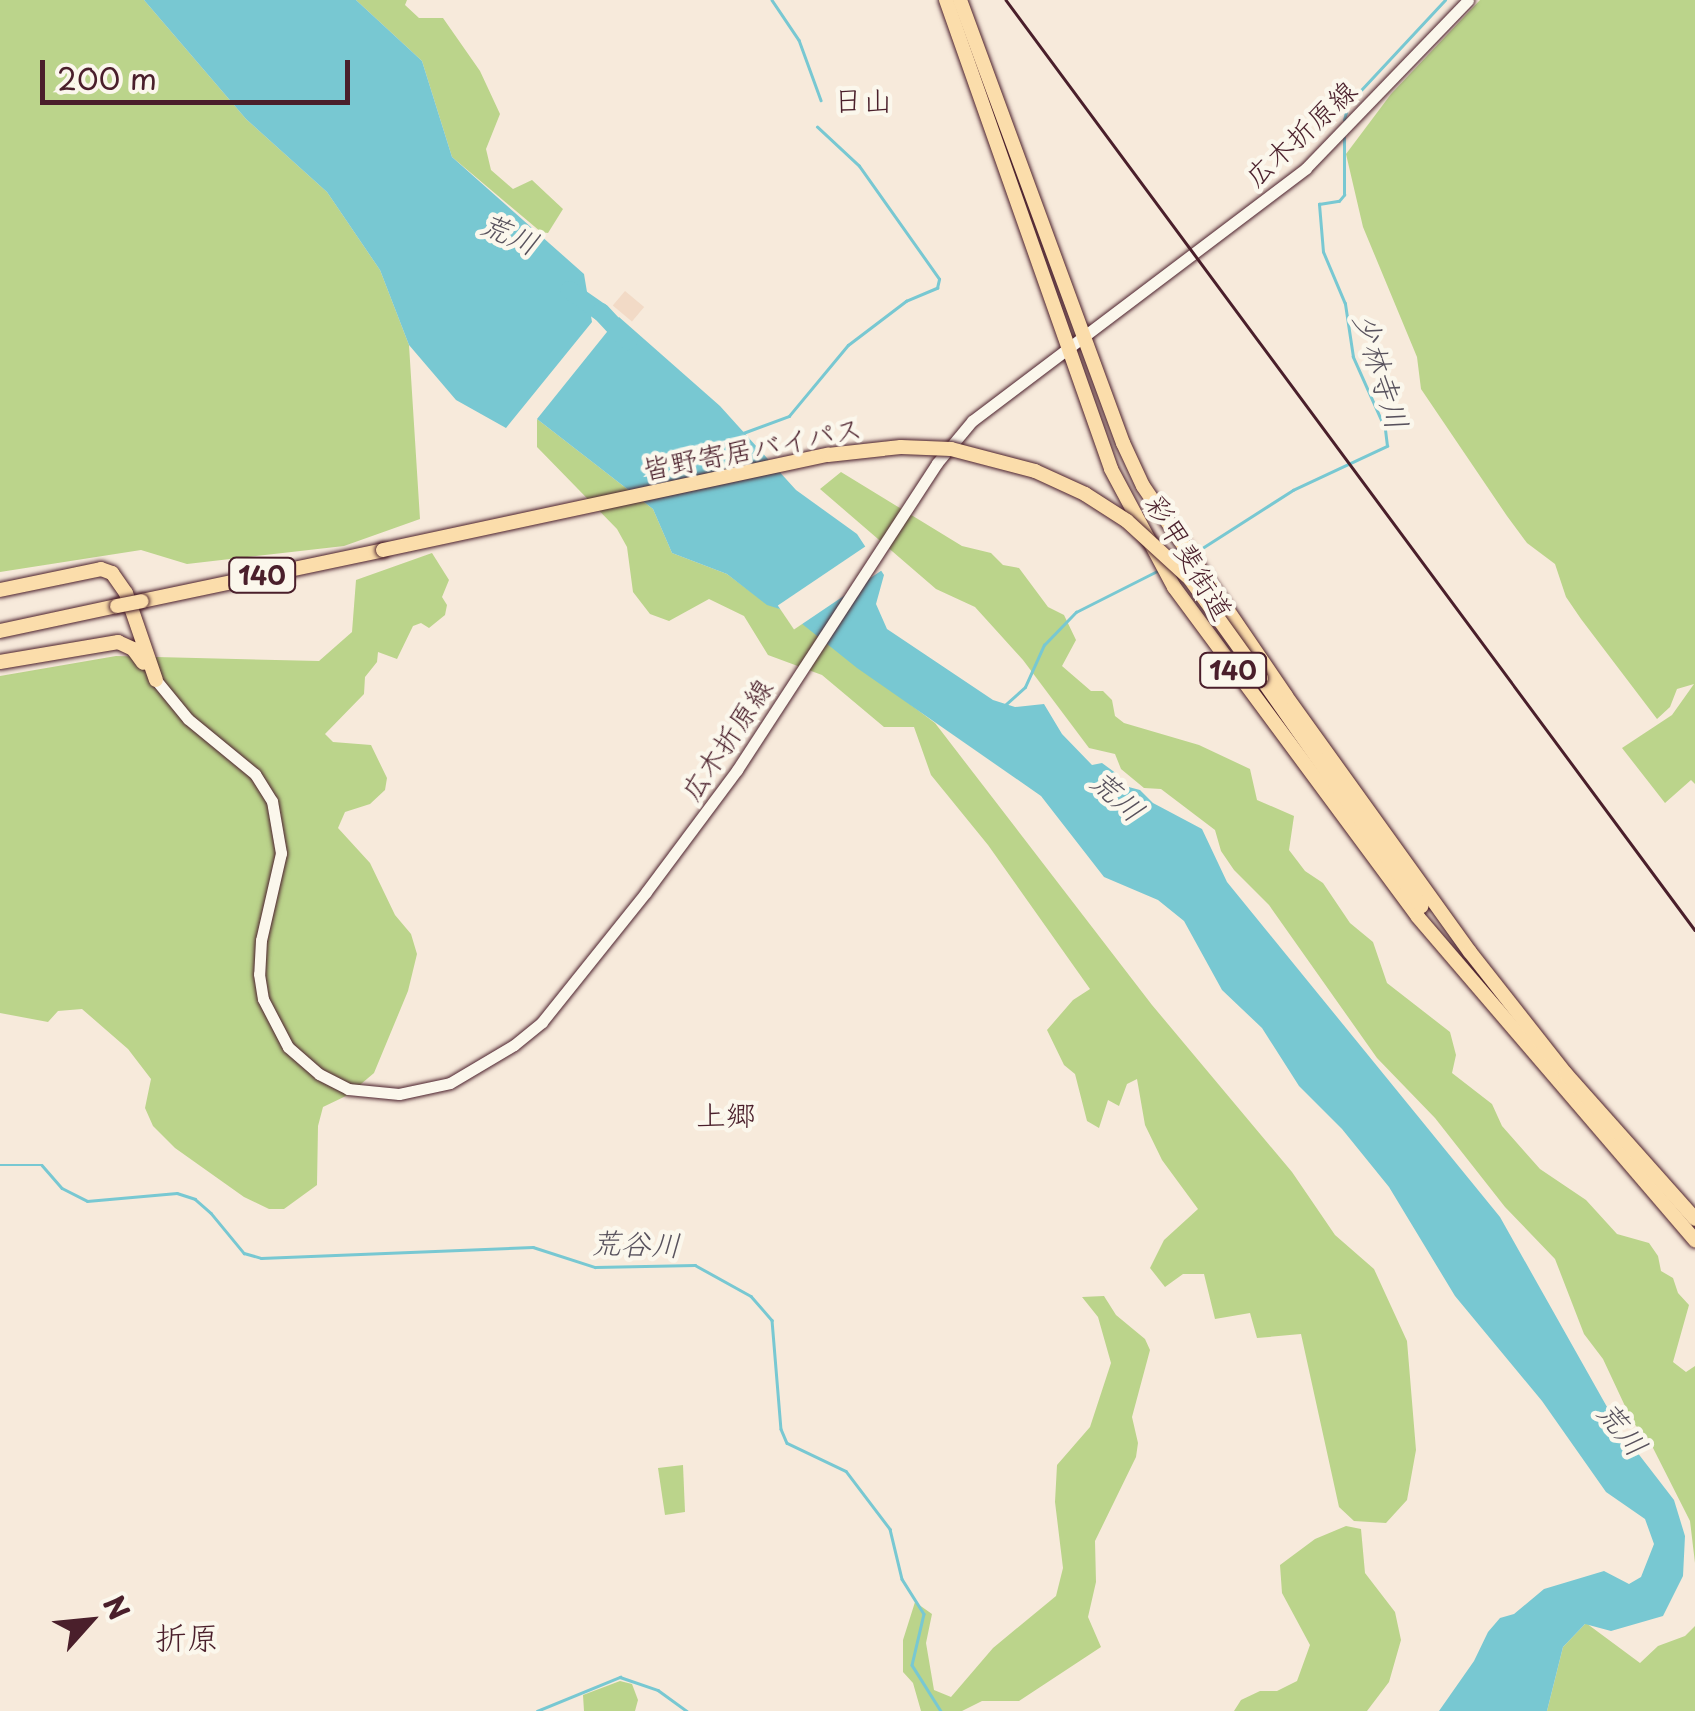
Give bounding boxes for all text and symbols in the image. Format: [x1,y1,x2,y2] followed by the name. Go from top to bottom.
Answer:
[45,40,355,102] scale bar
[57,55,157,100] text: 200 m
[1237,73,1363,193] street label: 広木折原線
[833,81,893,117] district label: 日山
[475,204,545,262] water label: 荒川
[1347,308,1417,434] water label: 少林寺川
[639,410,865,486] street label: 皆野寄居バイパス
[1140,488,1240,626] street label: 彩甲斐街道
[227,555,297,595] road number: 140
[1198,650,1268,690] road number: 140
[673,672,779,806] street label: 広木折原線
[1084,762,1152,828] water label: 荒川
[696,1096,756,1132] district label: 上郷
[590,1223,682,1263] water label: 荒谷川
[1590,1393,1656,1463] water label: 荒川
[40,1571,140,1671] north arrow
[93,1588,141,1627] text: N
[155,1617,219,1655] district label: 折原

